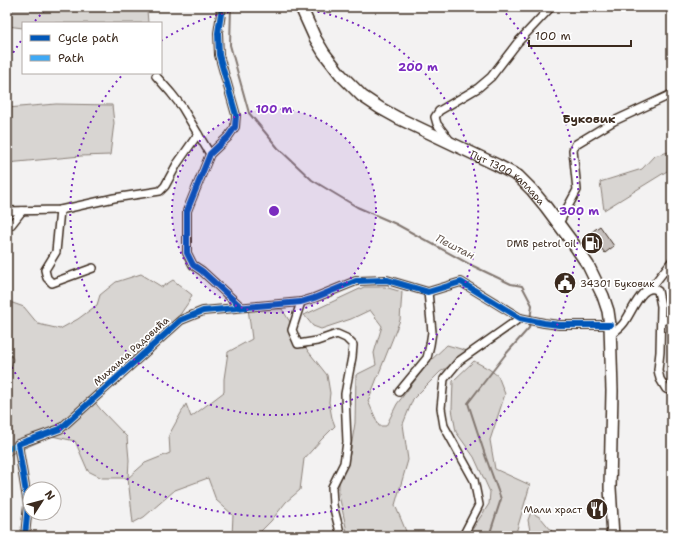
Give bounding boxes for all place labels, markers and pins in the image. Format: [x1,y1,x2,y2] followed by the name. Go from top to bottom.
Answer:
[267,204,281,218] centre of rings
[579,230,605,256] fuel station icon: DMB petrol oil
[507,237,576,250] place label: DMB petrol oil
[552,270,578,296] public building icon: 34301 Буковик
[580,277,655,290] place label: 34301 Буковик
[584,496,610,522] restaurant icon: Мали храст
[523,503,583,516] place label: Мали храст

